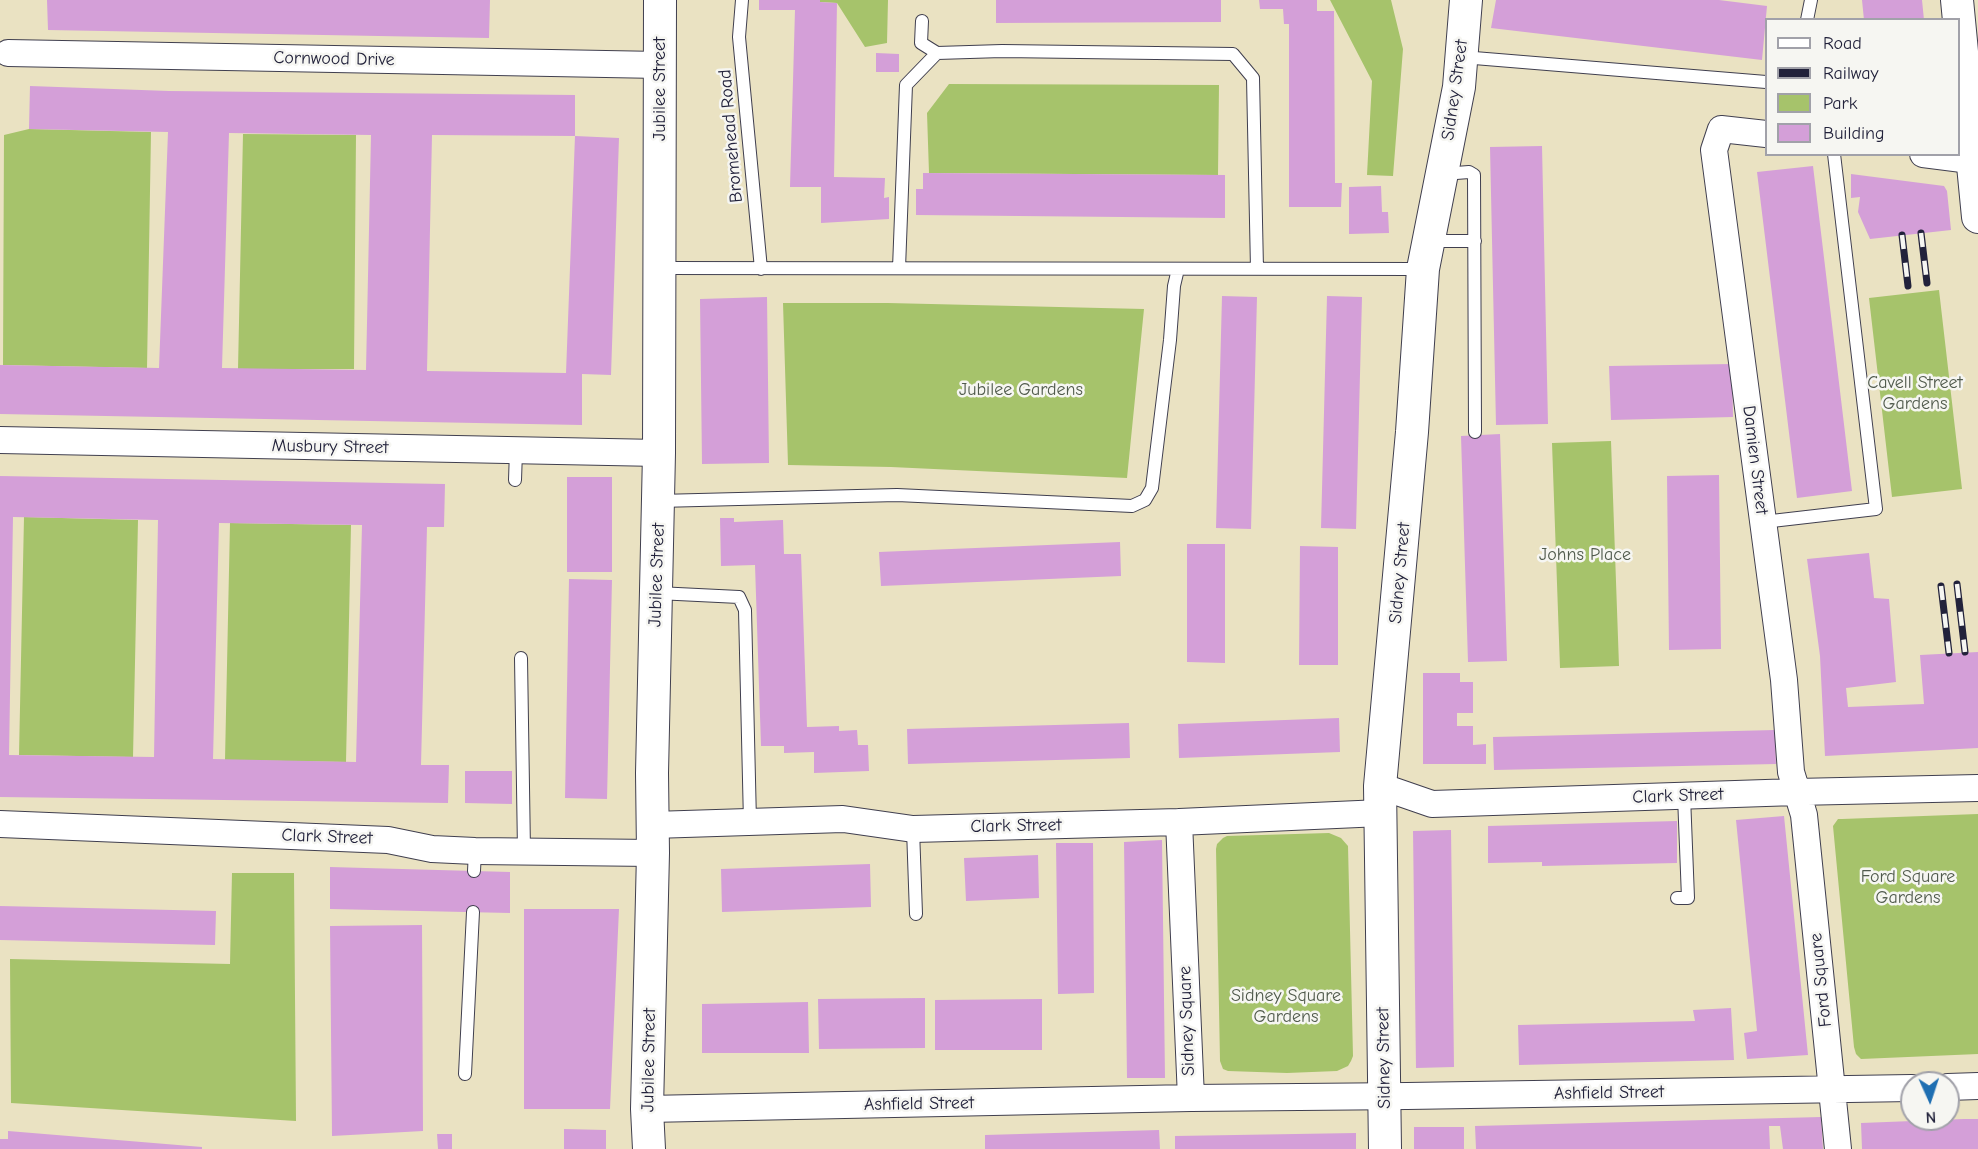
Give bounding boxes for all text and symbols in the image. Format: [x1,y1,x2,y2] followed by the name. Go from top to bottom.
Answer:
[1765,18,1960,156] legend
[1823,33,1862,54] text: Road
[649,37,671,141] street label: Jubilee Street
[1437,38,1473,142] street label: Sidney Street
[273,47,395,71] street label: Cornwood Drive
[1823,63,1879,84] text: Railway
[714,68,748,204] street label: Bromehead Road
[1823,93,1857,114] text: Park
[1823,123,1885,144] text: Building
[1867,372,1963,415] park label: Cavell Street Gardens
[959,379,1083,401] park label: Jubilee Gardens
[1738,404,1772,516] street label: Damien Street
[271,435,389,459] street label: Musbury Street
[1385,521,1415,625] street label: Sidney Street
[644,523,670,627] street label: Jubilee Street
[1539,544,1631,566] park label: Johns Place
[1632,784,1724,808] street label: Clark Street
[970,814,1062,838] street label: Clark Street
[281,825,373,849] street label: Clark Street
[1861,866,1955,908] park label: Ford Square Gardens
[1805,932,1837,1028] street label: Ford Square
[1174,966,1200,1076] street label: Sidney Square
[1231,985,1341,1028] park label: Sidney Square Gardens
[1372,1007,1396,1109] street label: Sidney Street
[637,1008,661,1112] street label: Jubilee Street
[1900,1071,1960,1131] north arrow
[1554,1081,1664,1105] street label: Ashfield Street
[864,1092,974,1116] street label: Ashfield Street
[1925,1108,1937,1126] text: N

